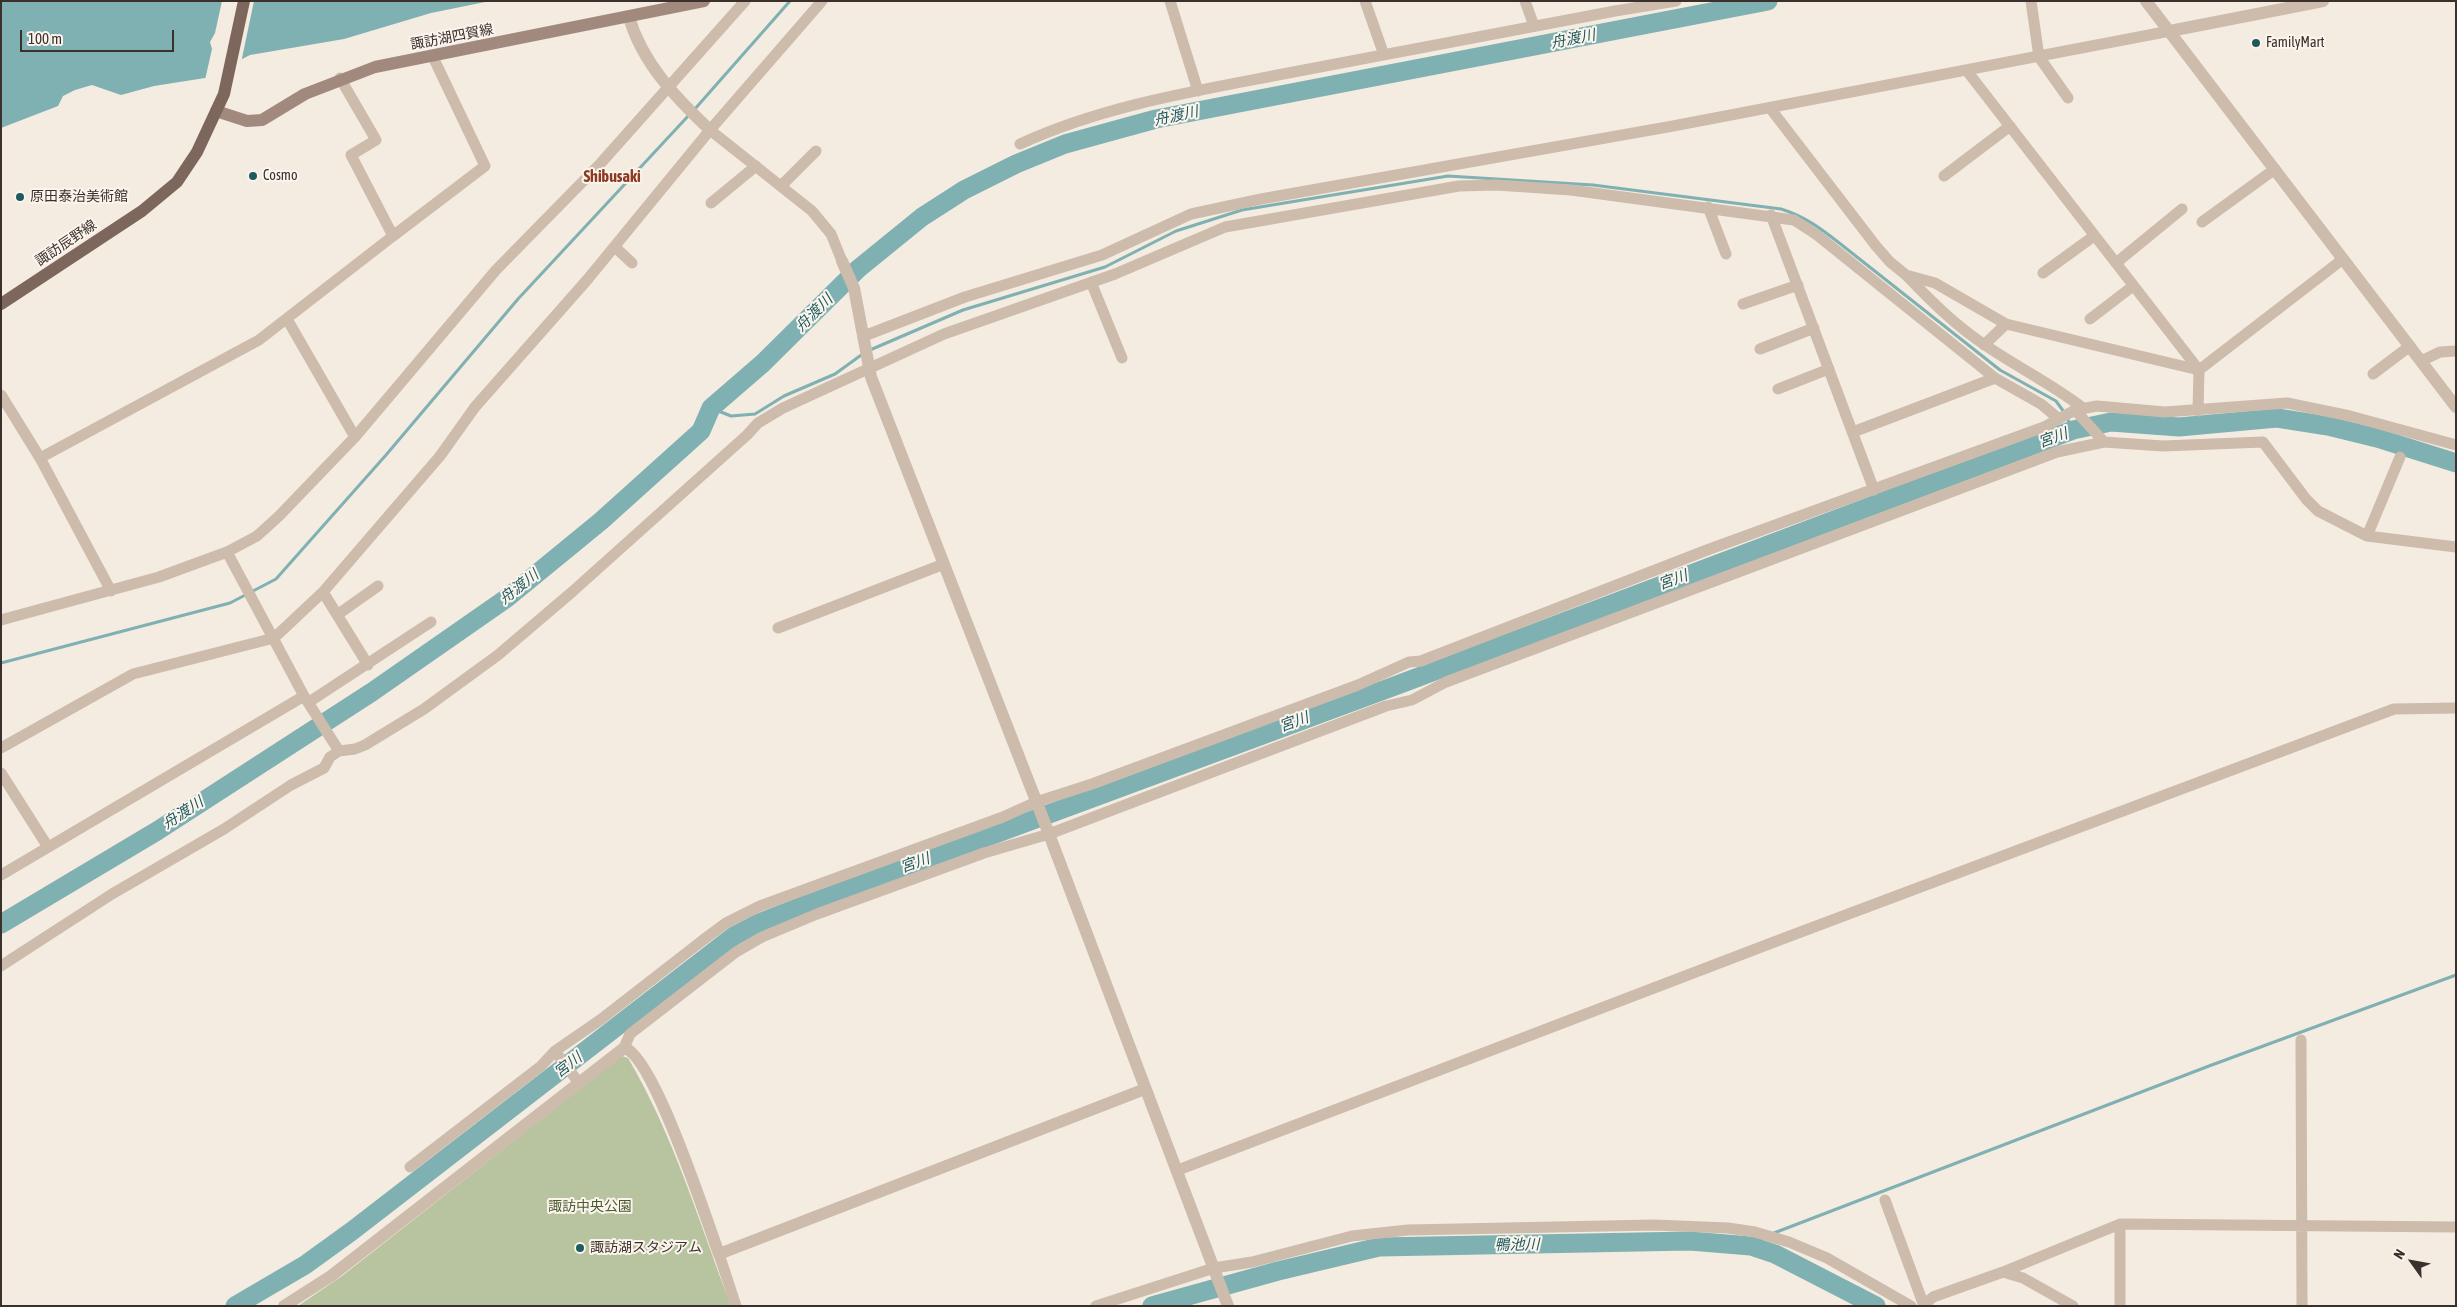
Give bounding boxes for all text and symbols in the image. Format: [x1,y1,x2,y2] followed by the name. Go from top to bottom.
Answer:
[22,20,176,52] scale bar
[409,21,495,53] street label: 諏訪湖四賀線
[1549,26,1597,52] water label: 舟渡川
[28,30,62,47] text: 100 m
[2266,35,2324,51] place label: FamilyMart
[2250,37,2262,49] marker: FamilyMart
[1152,103,1200,129] water label: 舟渡川
[583,167,641,187] district label: Shibusaki
[263,168,297,184] place label: Cosmo
[247,170,259,182] marker: Cosmo
[30,189,128,205] place label: 原田泰治美術館
[14,191,26,203] marker: 原田泰治美術館
[32,216,100,270] street label: 諏訪辰野線
[792,291,836,335] water label: 舟渡川
[2036,424,2070,452] water label: 宮川
[496,566,542,608] water label: 舟渡川
[1656,566,1690,594] water label: 宮川
[1277,708,1311,736] water label: 宮川
[159,793,207,833] water label: 舟渡川
[898,849,932,877] water label: 宮川
[551,1049,585,1081] water label: 宮川
[548,1199,632,1215] park label: 諏訪中央公園
[1494,1236,1540,1254] water label: 鴨池川
[2387,1237,2437,1287] north arrow
[590,1240,702,1256] place label: 諏訪湖スタジアム
[574,1242,586,1254] marker: 諏訪湖スタジアム
[2390,1246,2408,1262] text: N

